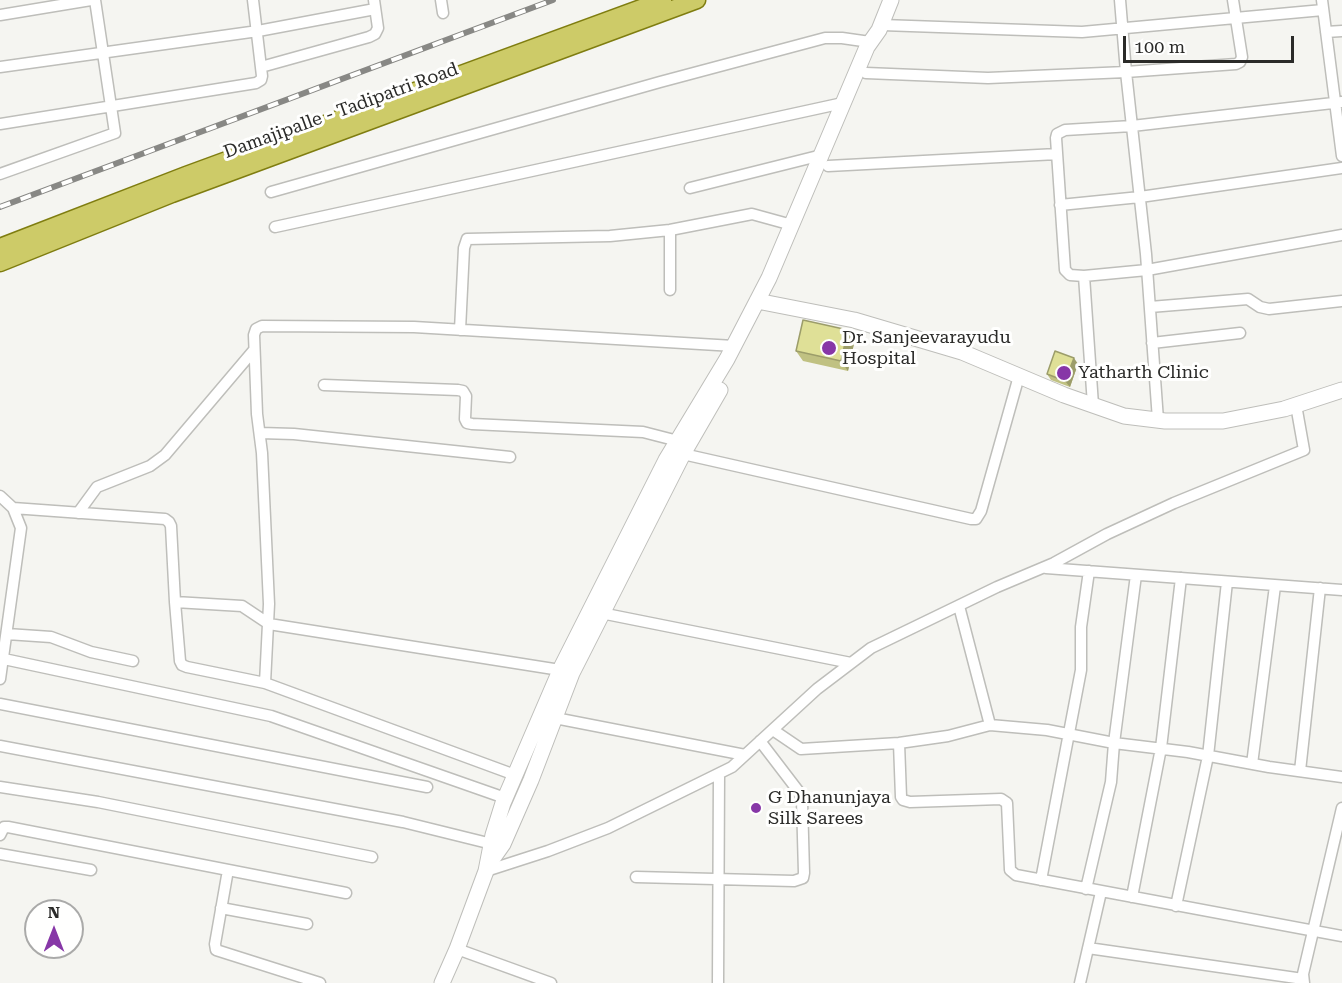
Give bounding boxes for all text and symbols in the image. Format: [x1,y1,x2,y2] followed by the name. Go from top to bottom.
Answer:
[1126,24,1297,62] scale bar
[1134,36,1185,57] text: 100 m
[221,58,461,164] street label: Damajipalle - Tadipatri Road
[842,327,1011,370] place label: Dr. Sanjeevarayudu Hospital
[820,339,838,357] marker: Dr. Sanjeevarayudu Hospital
[1078,362,1209,384] place label: Yatharth Clinic
[1055,364,1073,382] marker: Yatharth Clinic
[768,787,891,830] place label: G Dhanunjaya Silk Sarees
[749,801,763,815] marker: G Dhanunjaya Silk Sarees
[24,899,84,959] north arrow
[48,903,60,922] text: N

